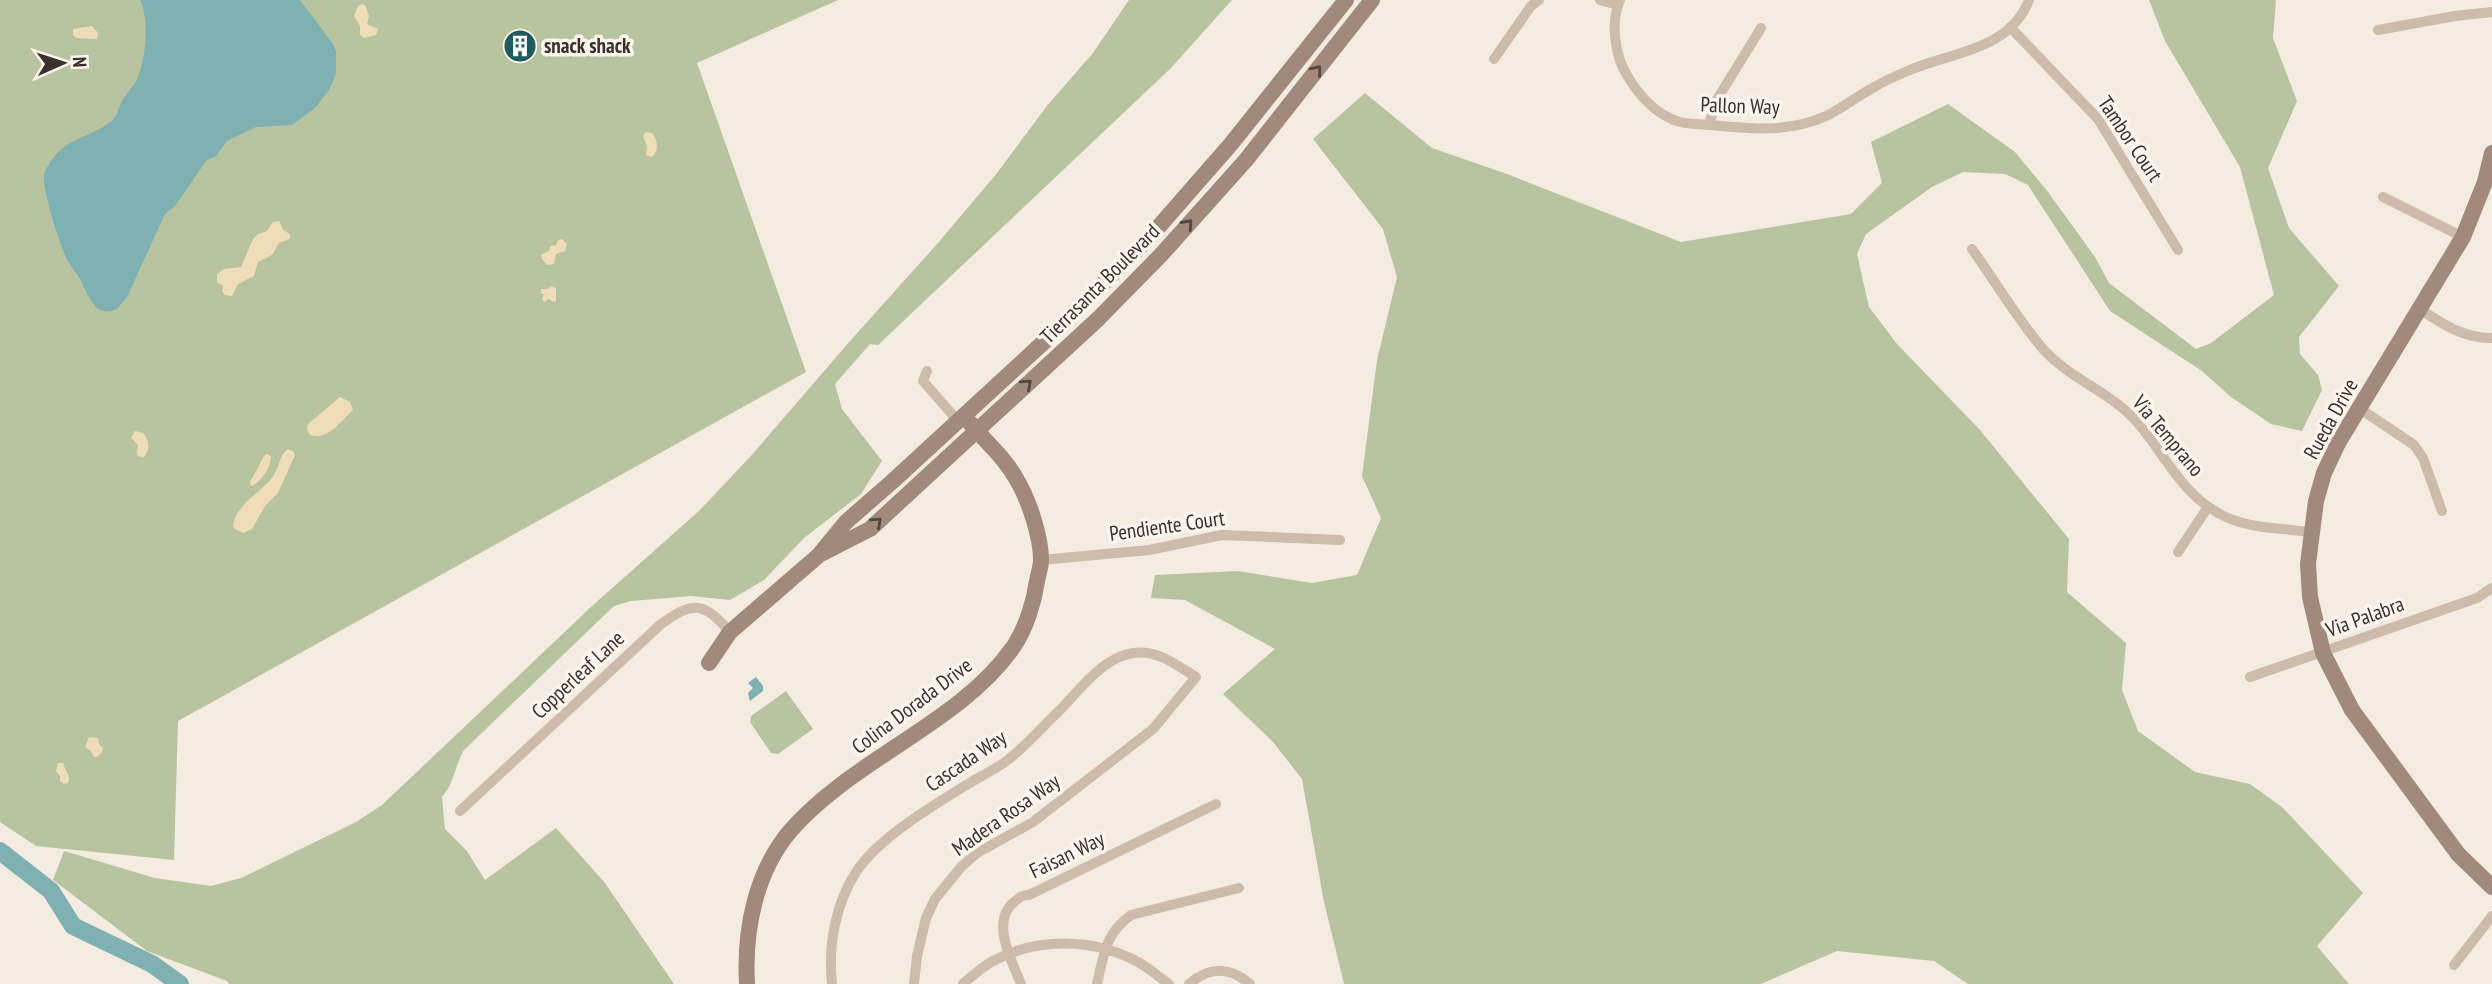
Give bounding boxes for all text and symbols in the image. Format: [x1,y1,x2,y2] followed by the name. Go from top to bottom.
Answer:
[501,27,539,65] building icon: snack shack
[28,28,98,98] north arrow
[544,32,631,59] place label: snack shack
[68,56,92,68] text: N
[1309,66,1321,79] one-way arrow
[1700,91,1780,120] street label: Pallon Way
[2092,91,2169,187] street label: Tambor Court
[1034,218,1165,349] street label: Tierrasanta Boulevard
[1180,219,1193,232] one-way arrow
[2297,374,2364,464] street label: Rueda Drive
[1019,380,1032,392] one-way arrow
[2126,389,2210,482] street label: Via Temprano
[1107,504,1227,547] street label: Pendiente Court
[869,518,882,530] one-way arrow
[2321,590,2408,643] street label: Via Palabra
[526,625,630,725] street label: Copperleaf Lane
[846,651,977,760] street label: Colina Dorada Drive
[920,724,1011,798] street label: Cascada Way
[946,767,1065,862] street label: Madera Rosa Way
[1025,825,1109,884] street label: Faisan Way

